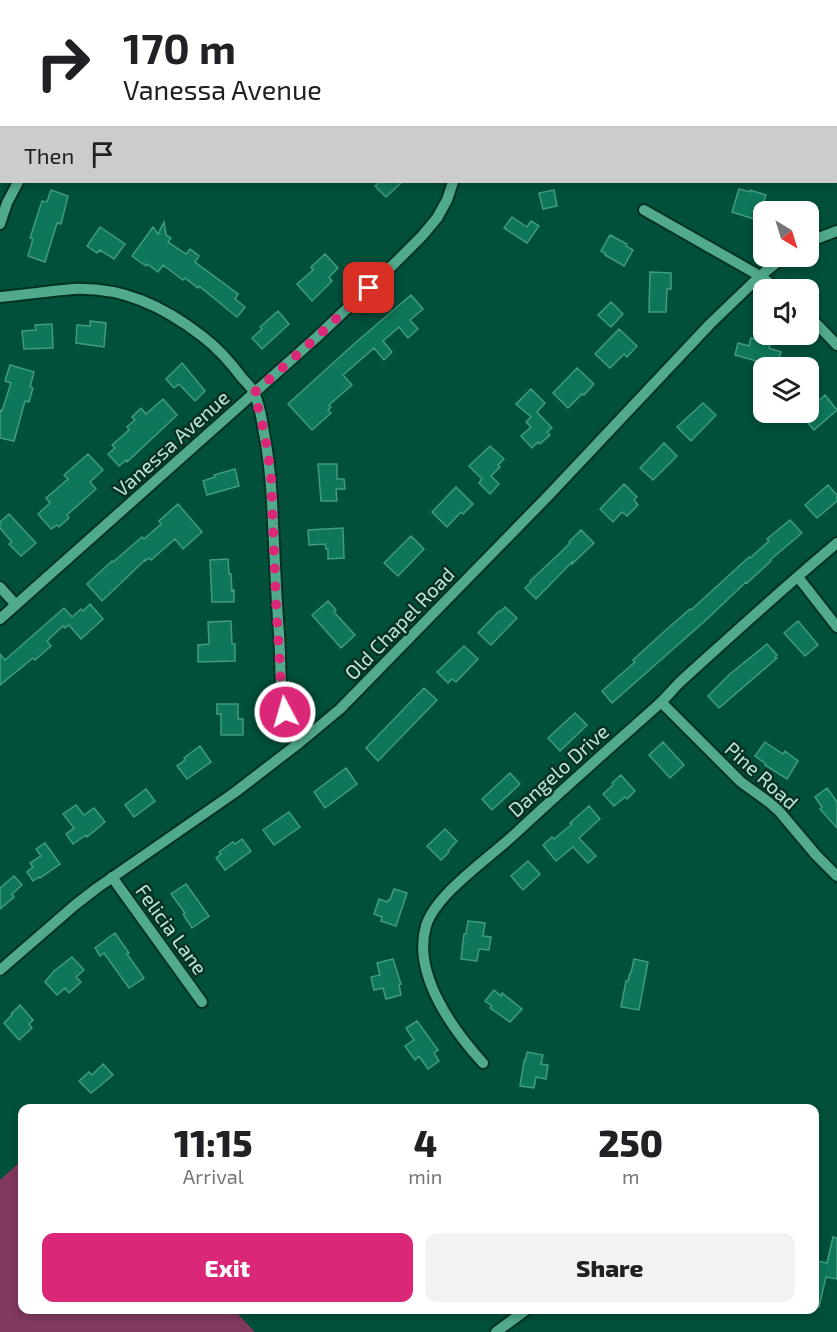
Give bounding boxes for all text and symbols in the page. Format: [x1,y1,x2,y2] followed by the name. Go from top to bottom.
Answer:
[123,22,236,72] text: 170 m
[24,24,102,102] icon: right
[123,73,322,105] text: Vanessa Avenue
[86,138,119,171] icon: arrive
[24,142,74,168] text: Then
[753,201,819,267] north arrow
[753,201,819,423] map controls
[343,262,394,313] pin
[352,271,385,304] icon: arrive
[753,279,819,345] button: sound
[753,357,819,423] button: layers
[108,385,234,501] street label: Vanessa Avenue
[339,562,459,684] street label: Old Chapel Road
[253,680,317,744] position arrow
[503,719,613,821] street label: Dangelo Drive
[721,736,803,814] street label: Pine Road
[131,879,213,979] street label: Felicia Lane
[174,1121,252,1164] text: 11:15
[414,1121,437,1164] text: 4
[598,1121,663,1164] text: 250
[183,1164,244,1188] text: Arrival
[408,1164,442,1188] text: min
[622,1164,639,1188] text: m
[42,1233,413,1302] button: Exit
[425,1233,795,1302] button: Share

